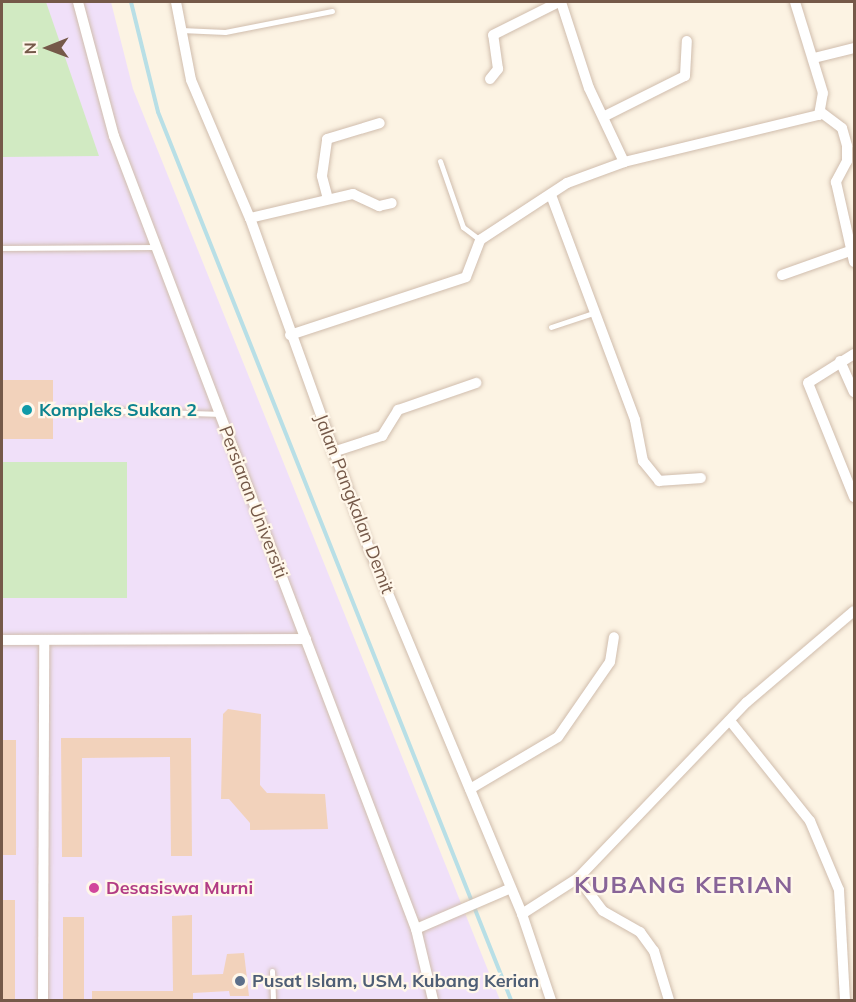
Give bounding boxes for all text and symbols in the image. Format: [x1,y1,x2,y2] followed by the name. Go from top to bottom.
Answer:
[18,18,78,78] north arrow
[20,42,40,55] text: N
[39,399,197,421] place label: Kompleks Sukan 2
[20,403,34,417] marker: Kompleks Sukan 2
[310,411,398,597] street label: Jalan Pangkalan Demit
[214,423,292,581] street label: Persiaran Universiti
[574,871,794,899] district label: KUBANG KERIAN
[106,877,253,899] place label: Desasiswa Murni
[87,881,101,895] marker: Desasiswa Murni
[252,970,539,992] place label: Pusat Islam, USM, Kubang Kerian
[233,974,247,988] marker: Pusat Islam, USM, Kubang Kerian

